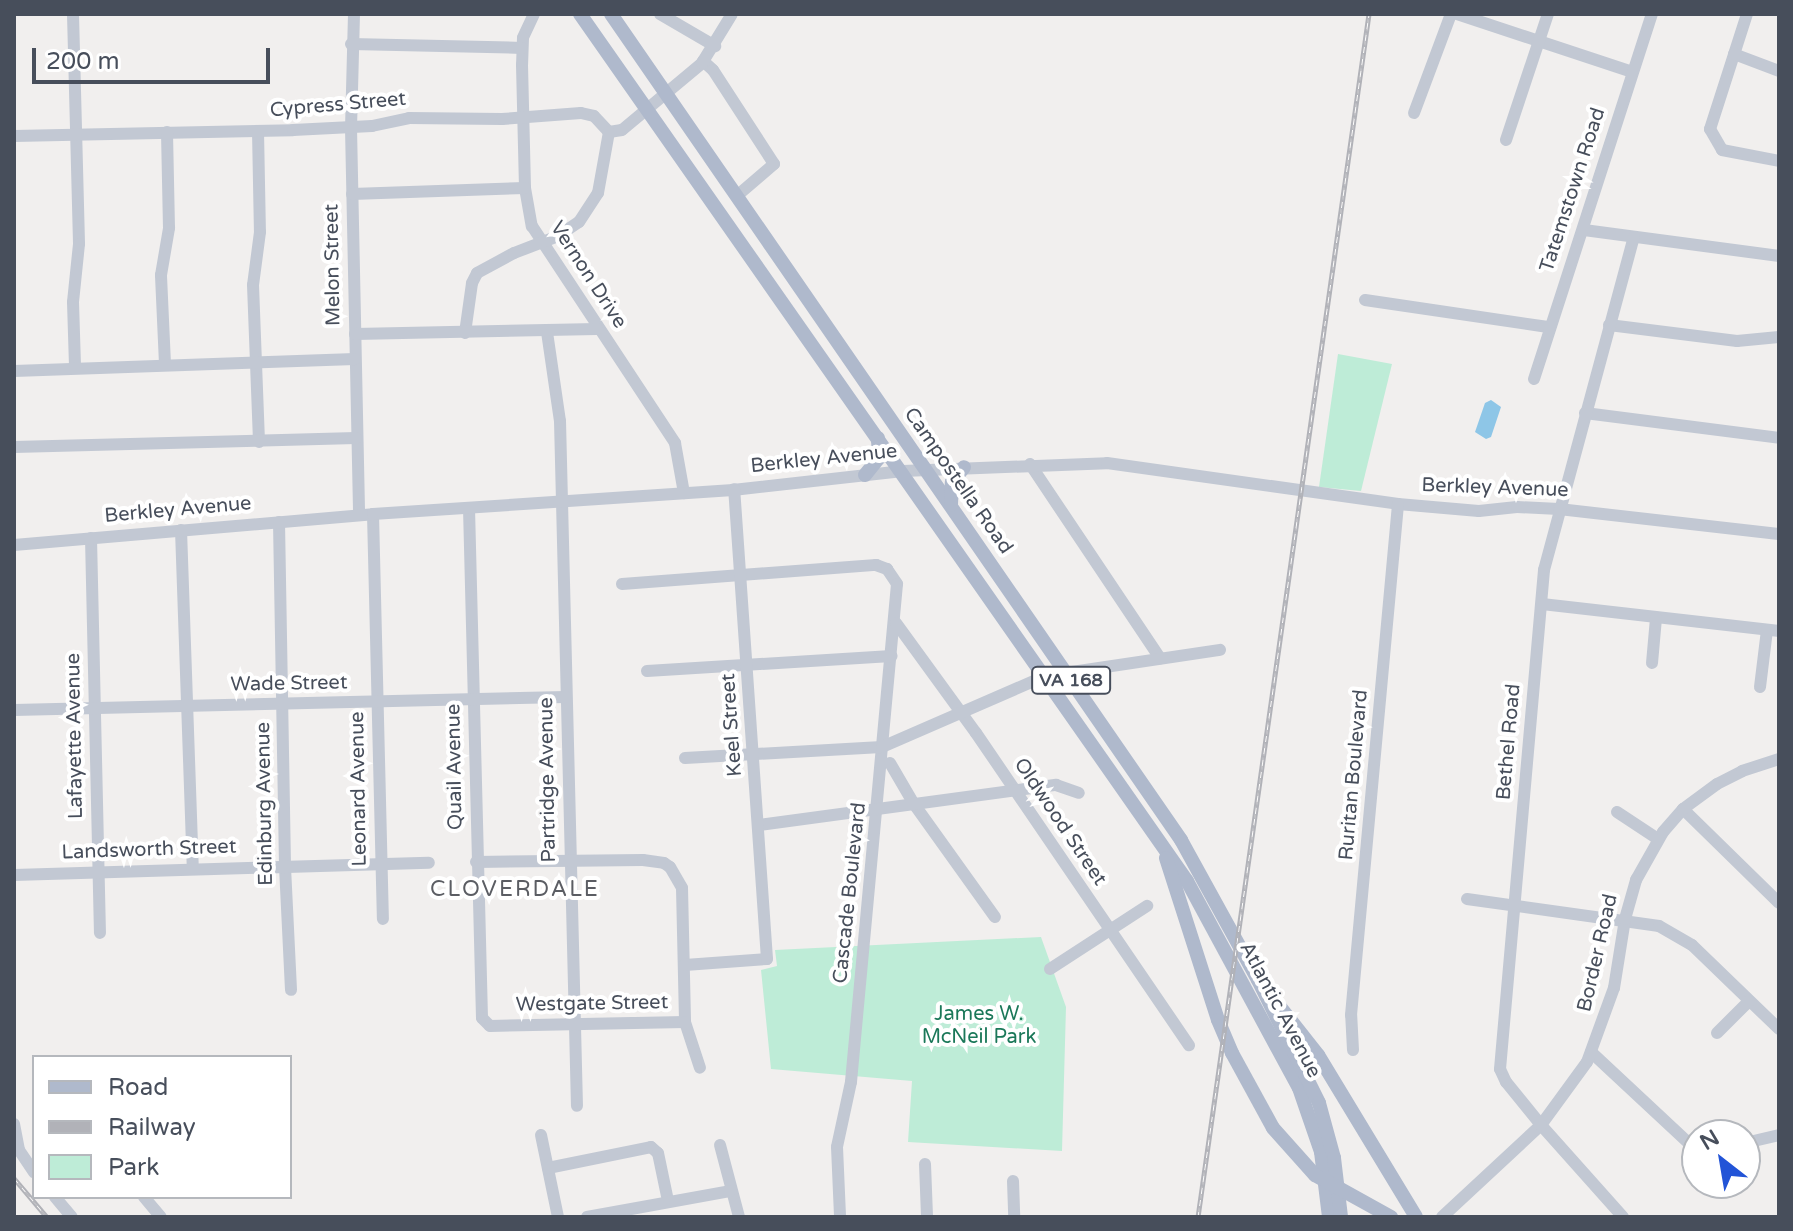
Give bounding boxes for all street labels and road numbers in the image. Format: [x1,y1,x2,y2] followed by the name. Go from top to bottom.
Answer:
[269,87,407,123] street label: Cypress Street
[1535,105,1611,275] street label: Tatemstown Road
[320,204,346,326] street label: Melon Street
[545,217,631,333] street label: Vernon Drive
[898,403,1018,559] street label: Campostella Road
[749,439,899,479] street label: Berkley Avenue
[1421,473,1569,503] street label: Berkley Avenue
[104,492,252,528] street label: Berkley Avenue
[62,653,88,819] street label: Lafayette Avenue
[1031,666,1111,694] road number: VA 168
[230,671,348,697] street label: Wade Street
[716,673,748,777] street label: Keel Street
[1492,683,1526,801] street label: Bethel Road
[1335,689,1373,861] street label: Ruritan Boulevard
[535,697,561,863] street label: Partridge Avenue
[442,704,468,830] street label: Quail Avenue
[346,711,372,867] street label: Leonard Avenue
[252,722,278,886] street label: Edinburg Avenue
[1008,754,1112,890] street label: Oldwood Street
[829,801,871,985] street label: Cascade Boulevard
[61,835,237,865] street label: Landsworth Street
[1573,892,1623,1014] street label: Border Road
[1234,938,1326,1082] street label: Atlantic Avenue
[516,991,668,1017] street label: Westgate Street

